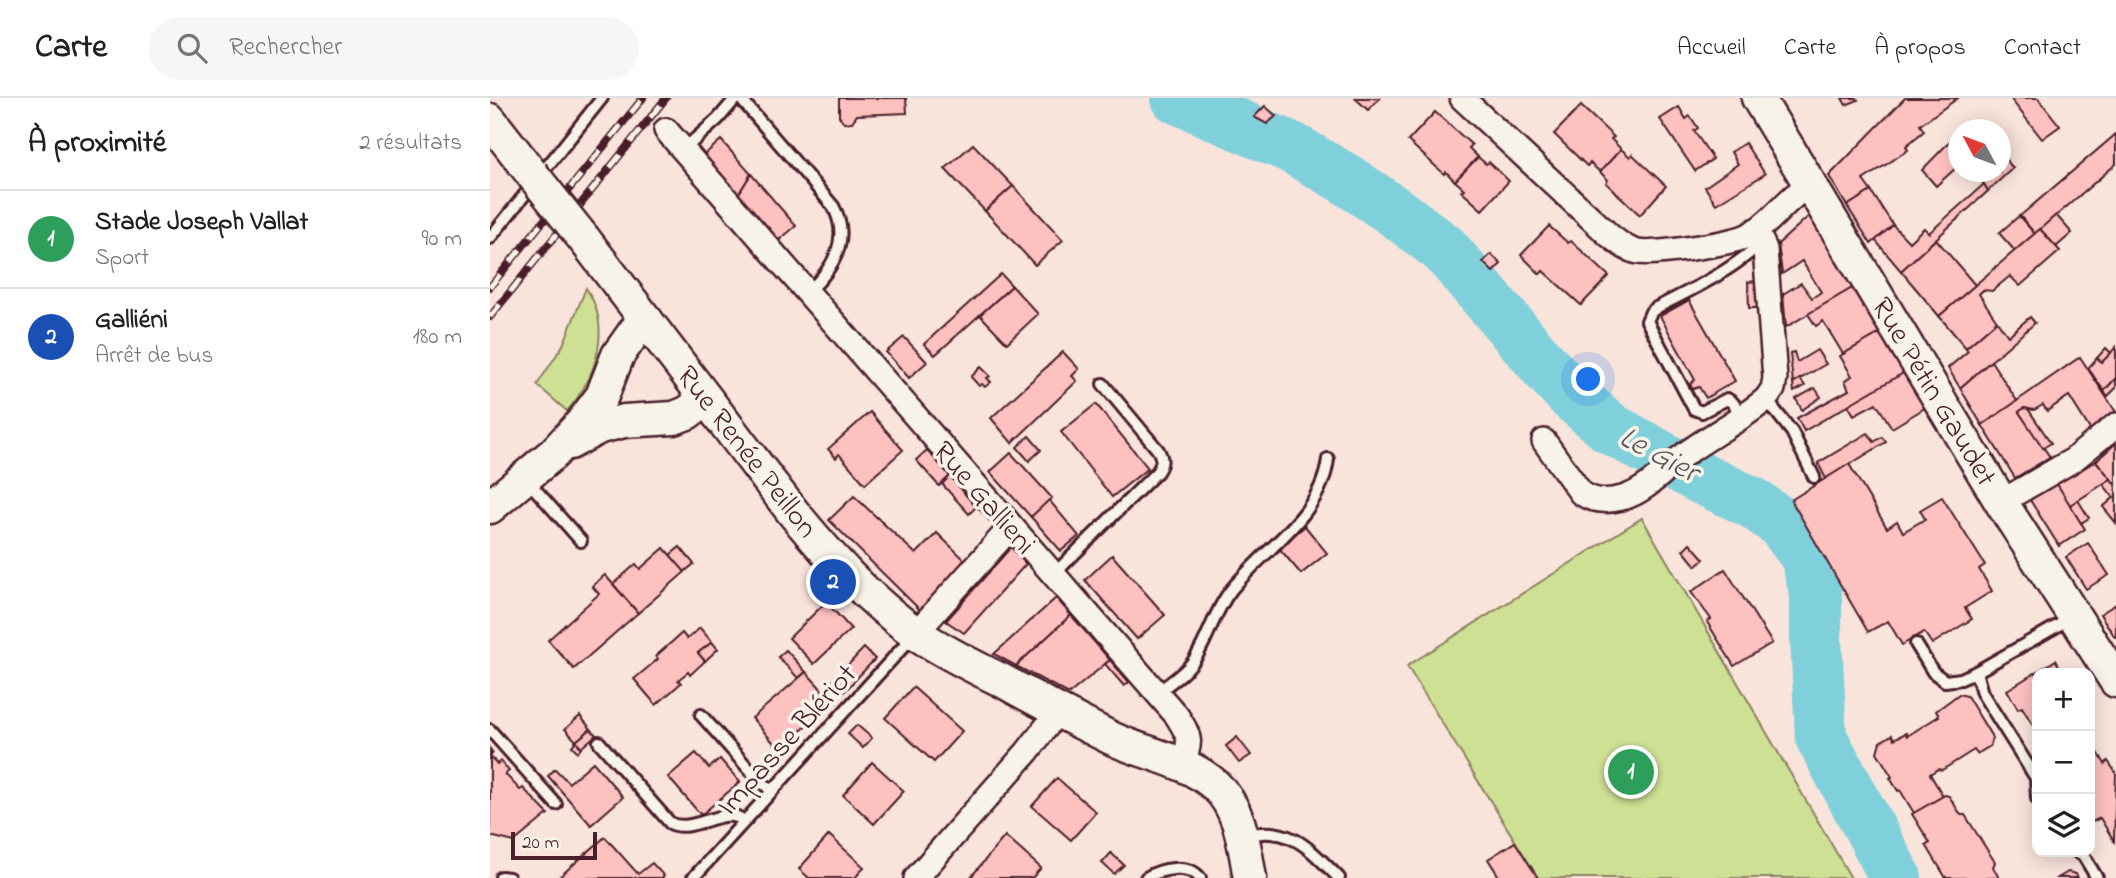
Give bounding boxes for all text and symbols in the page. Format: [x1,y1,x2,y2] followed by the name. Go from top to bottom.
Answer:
[149,17,639,80] search box
[35,24,107,72] text: Carte
[173,29,211,67] icon: search
[229,29,342,67] text: Rechercher
[1677,31,1746,66] text: Accueil
[1784,31,1836,66] text: Carte
[1874,31,1966,66] text: À propos
[2004,31,2081,66] text: Contact
[1948,119,2011,182] north arrow
[28,122,166,166] text: À proximité
[359,127,462,160] text: 2 résultats
[95,204,308,242] text: Stade Joseph Vallat
[47,223,55,256] text: 1
[422,223,462,256] text: 90 m
[95,242,149,275] text: Sport
[1859,290,2006,496] street label: Rue Pétin Gaudet
[95,302,168,340] text: Galliéni
[45,321,57,354] text: 2
[413,321,462,354] text: 180 m
[95,340,213,373] text: Arrêt de bus
[664,357,827,549] street label: Rue Renée Peillon
[1571,362,1605,396] your location
[1610,416,1710,499] water label: Le Gier
[921,432,1045,566] street label: Rue Gallieni
[810,556,856,608] pin: 2
[708,655,869,827] street label: Impasse Blériot
[2032,668,2095,857] map controls
[2032,668,2095,731] button: +
[2032,731,2095,794] button: −
[1608,746,1654,798] pin: 1
[2032,794,2095,857] button: layers
[511,829,597,861] scale bar
[522,830,559,857] text: 20 m

